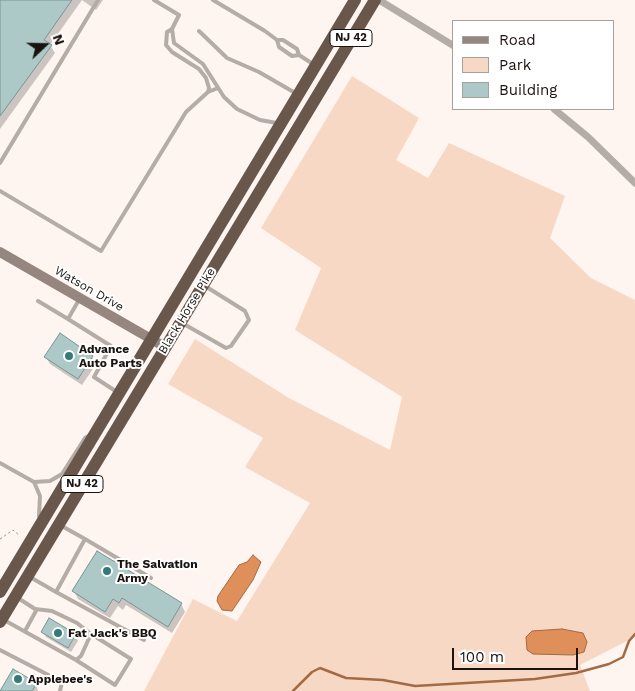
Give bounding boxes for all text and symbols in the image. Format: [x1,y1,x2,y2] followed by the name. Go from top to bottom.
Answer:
[20,20,70,70] north arrow
[452,20,615,110] legend
[330,29,372,46] road number: NJ 42
[499,31,536,49] text: Road
[50,32,68,47] text: N
[499,56,531,74] text: Park
[499,81,557,99] text: Building
[52,263,126,315] street label: Watson Drive
[156,265,218,357] street label: Black Horse Pike
[79,342,142,370] place label: Advance Auto Parts
[63,350,75,362] marker: Advance Auto Parts
[61,476,103,492] road number: NJ 42
[117,557,198,585] place label: The Salvation Army
[101,565,113,577] marker: The Salvation Army
[68,626,157,640] place label: Fat Jack's BBQ
[52,627,64,639] marker: Fat Jack's BBQ
[455,638,581,670] scale bar
[460,648,504,666] text: 100 m
[28,672,93,686] place label: Applebee's
[12,673,24,685] marker: Applebee's

